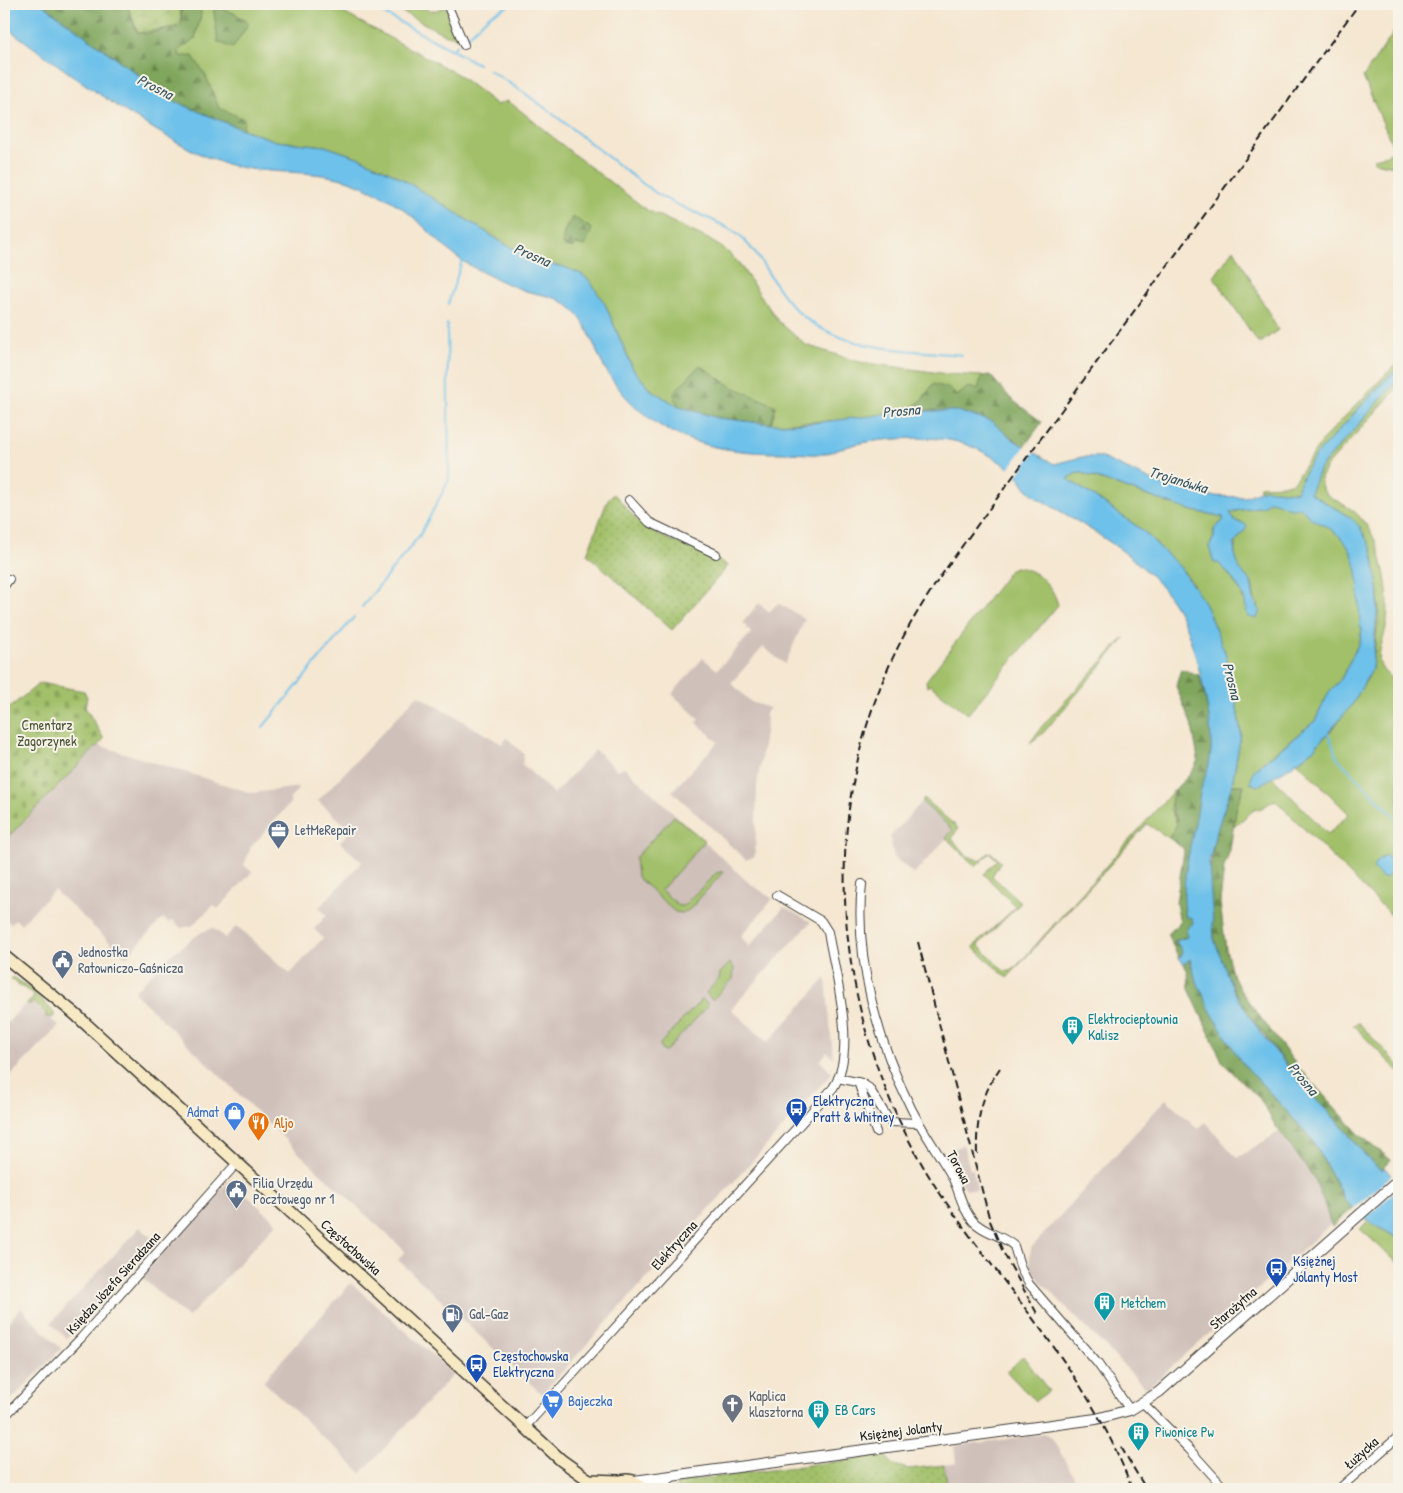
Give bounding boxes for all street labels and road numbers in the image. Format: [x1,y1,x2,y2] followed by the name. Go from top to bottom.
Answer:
[943,1147,976,1187] street label: Torowa
[317,1214,386,1279] street label: Częstochowska
[646,1215,702,1274] street label: Elektryczna
[61,1227,164,1338] street label: Księdza Józefa Sieradzana
[1205,1282,1261,1334] street label: Starożytna
[859,1416,943,1446] street label: Księżnej Jolanty
[1339,1432,1383,1474] street label: Łużycka

